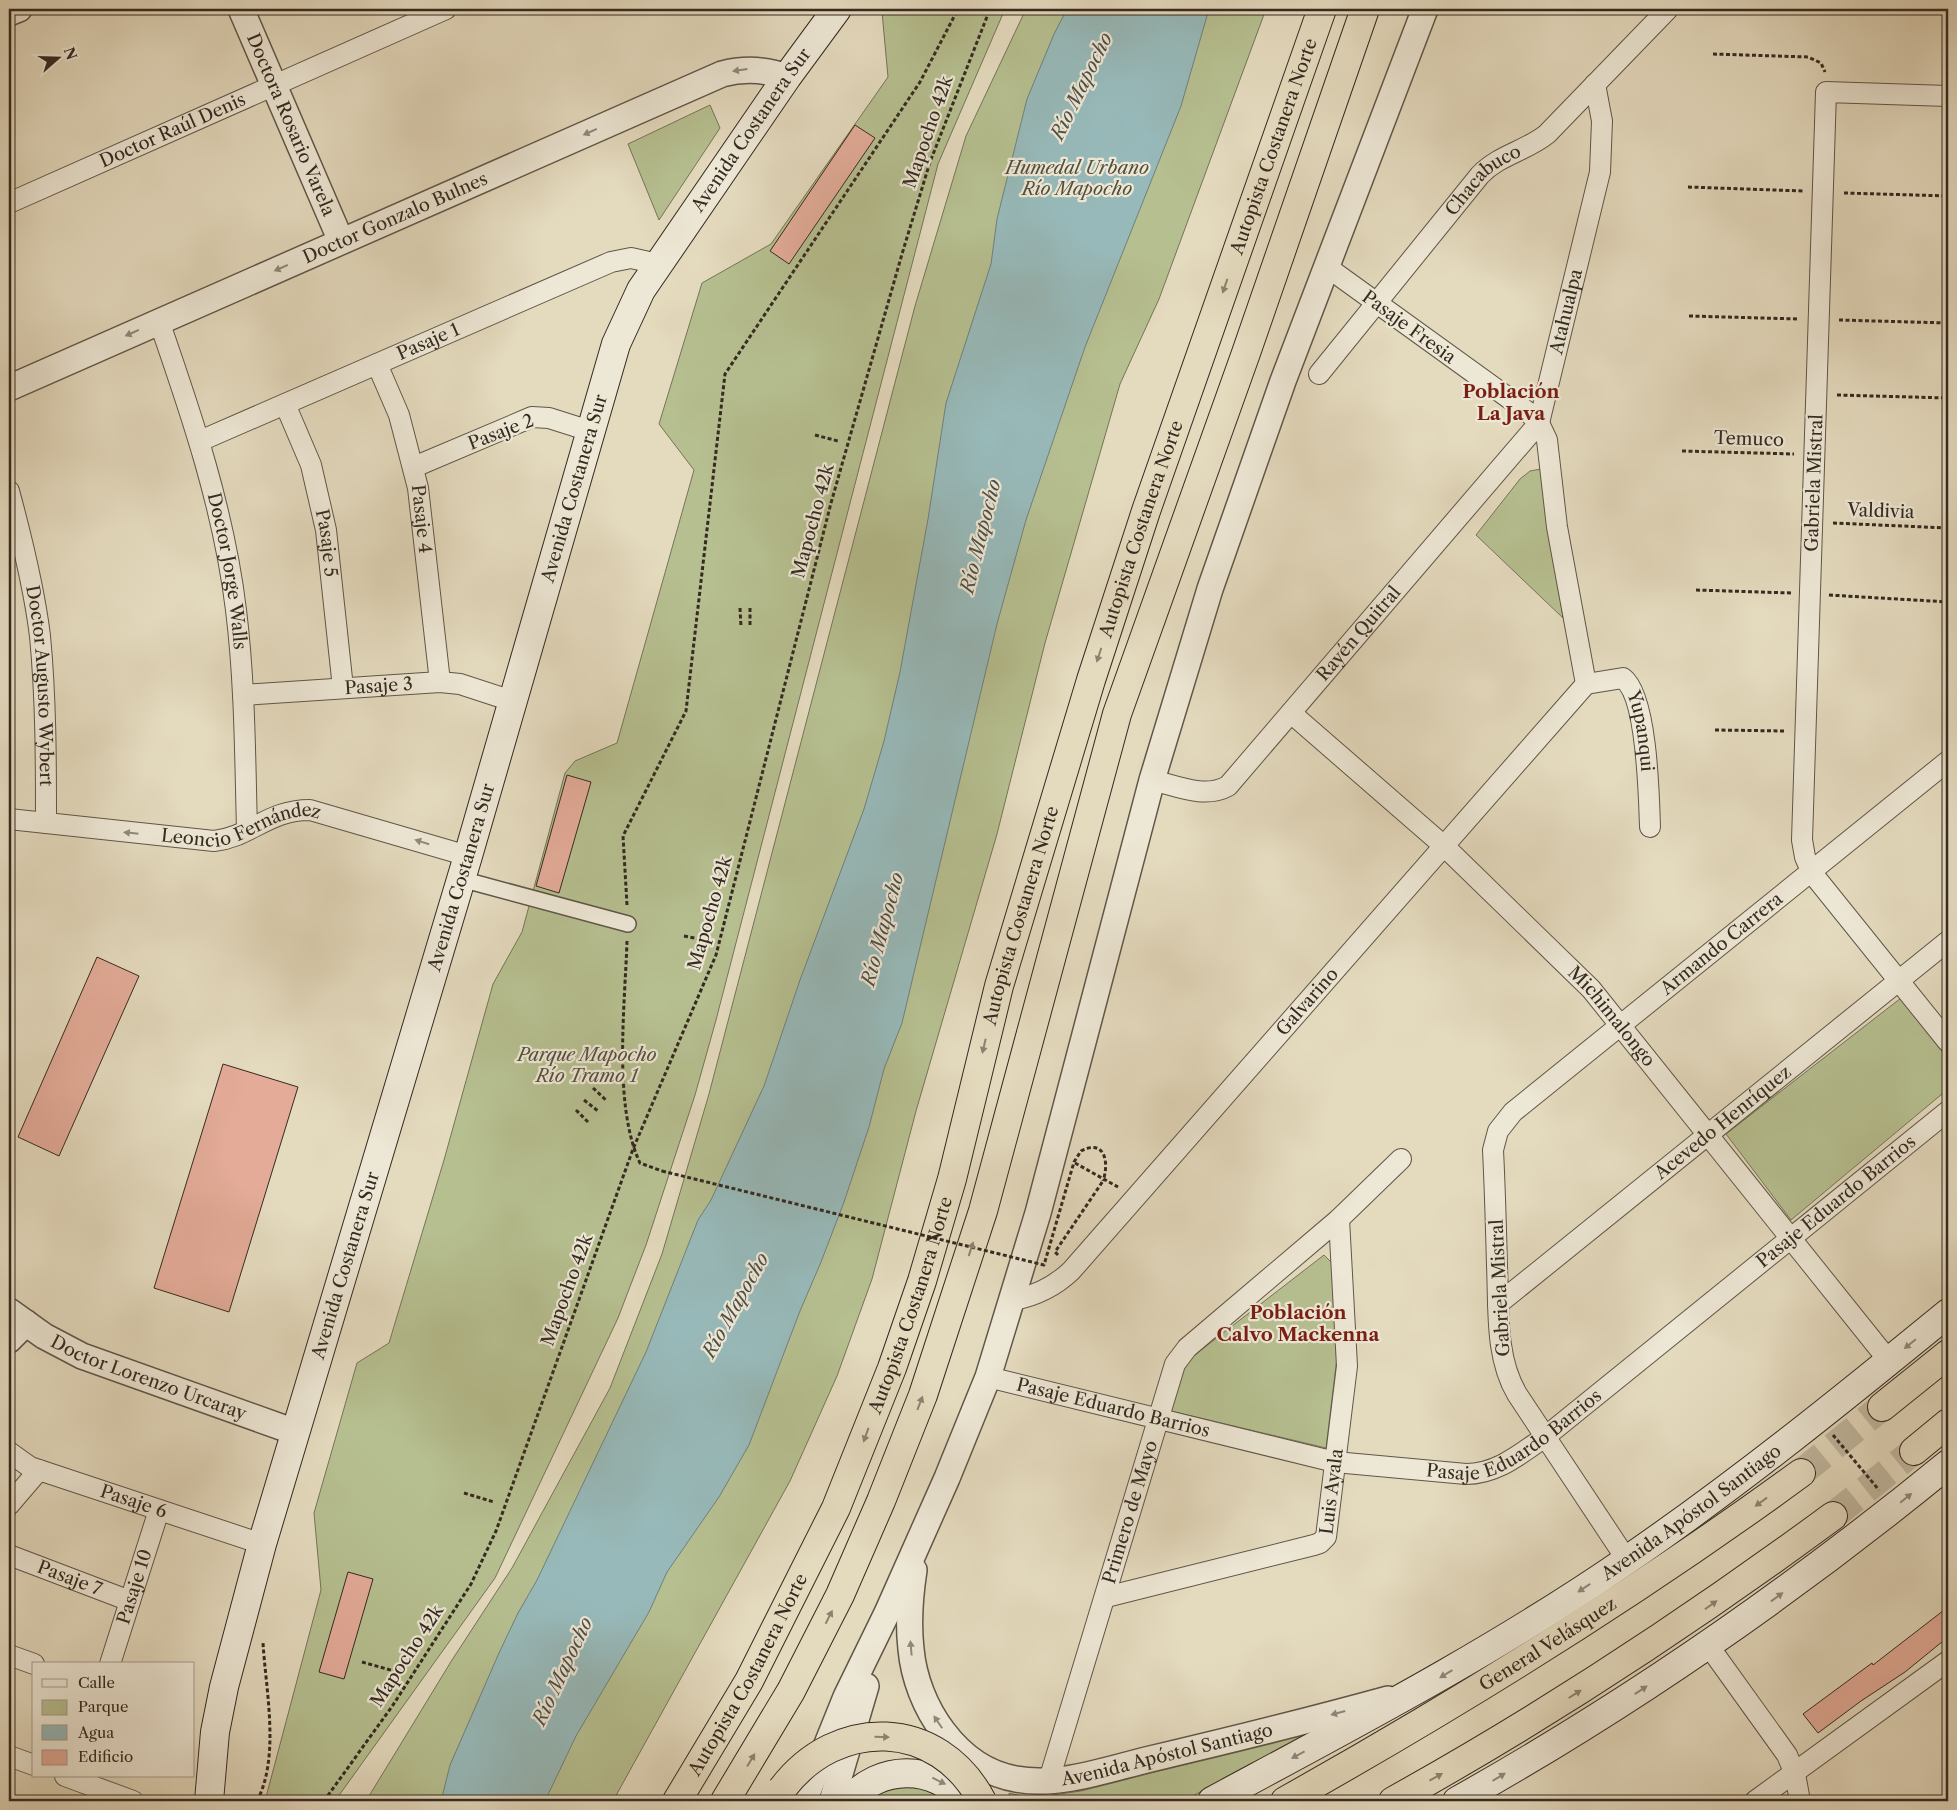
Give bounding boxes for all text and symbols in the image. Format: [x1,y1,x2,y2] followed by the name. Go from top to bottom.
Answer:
[1045,29,1117,145] water label: Río Mapocho
[242,30,340,220] street label: Doctora Rosario Varela
[32,32,82,82] north arrow
[1226,35,1322,258] street label: Autopista Costanera Norte
[686,43,816,217] street label: Avenida Costanera Sur
[60,45,81,62] text: N
[731,67,747,75] one-way arrow
[898,71,958,191] street label: Mapocho 42k
[96,88,249,172] street label: Doctor Raúl Denis
[583,128,597,136] one-way arrow
[1441,140,1524,220] street label: Chacabuco
[1003,157,1149,200] park label: Humedal Urbano Río Mapocho
[299,168,491,268] street label: Doctor Gonzalo Bulnes
[274,264,288,272] one-way arrow
[1545,266,1587,357] street label: Atahualpa
[1221,279,1229,294] one-way arrow
[1358,286,1460,369] street label: Pasaje Fresia
[394,318,463,365] street label: Pasaje 1
[125,330,139,338] one-way arrow
[1462,380,1560,425] district label: Población La Java
[536,392,612,586] street label: Avenida Costanera Sur
[465,409,537,455] street label: Pasaje 2
[1801,414,1827,552] street label: Gabriela Mistral
[1094,418,1188,641] street label: Autopista Costanera Norte
[1714,427,1784,451] street label: Temuco
[787,460,839,581] street label: Mapocho 42k
[955,477,1006,597] water label: Río Mapocho
[407,483,436,554] street label: Pasaje 4
[203,490,251,651] street label: Doctor Jorge Walls
[1846,499,1915,523] street label: Valdivia
[311,507,342,578] street label: Pasaje 5
[1312,582,1405,686] street label: Rayén Quitral
[21,583,57,787] street label: Doctor Augusto Wybert
[1095,648,1103,663] one-way arrow
[344,673,414,699] street label: Pasaje 3
[1622,687,1658,773] street label: Yupanqui
[423,781,499,975] street label: Avenida Costanera Sur
[160,799,324,852] street label: Leoncio Fernández
[979,803,1063,1029] street label: Autopista Costanera Norte
[122,829,138,837] one-way arrow
[414,837,429,845] one-way arrow
[683,852,737,972] street label: Mapocho 42k
[856,870,909,990] water label: Río Mapocho
[1655,888,1787,1000] street label: Armando Carrera
[1563,962,1660,1071] street label: Michimalongo
[1271,963,1343,1040] street label: Galvarino
[980,1039,988,1054] one-way arrow
[515,1044,657,1087] park label: Parque Mapocho Río Tramo 1
[1649,1061,1796,1185] street label: Acevedo Henríquez
[1752,1131,1920,1272] street label: Pasaje Eduardo Barrios
[307,1169,384,1363] street label: Avenida Costanera Sur
[864,1194,957,1418] street label: Autopista Costanera Norte
[1485,1219,1515,1357] street label: Gabriela Mistral
[537,1230,598,1349] street label: Mapocho 42k
[968,1241,976,1256] one-way arrow
[696,1249,774,1363] water label: Río Mapocho
[1217,1301,1380,1346] district label: Población Calvo Mackenna
[47,1331,250,1425] street label: Doctor Lorenzo Urcaray
[1904,1338,1917,1349] one-way arrow
[1014,1373,1212,1442] street label: Pasaje Eduardo Barrios
[1425,1385,1606,1485] street label: Pasaje Eduardo Barrios
[916,1395,924,1410] one-way arrow
[862,1428,869,1443] one-way arrow
[1098,1438,1162,1586] street label: Primero de Mayo
[1596,1440,1785,1586] street label: Avenida Apóstol Santiago
[1315,1447,1348,1536] street label: Luis Ayala
[97,1480,170,1523] street label: Pasaje 6
[1899,1493,1912,1504] one-way arrow
[1755,1497,1768,1507] one-way arrow
[112,1547,157,1627] street label: Pasaje 10
[34,1556,105,1600] street label: Pasaje 7
[683,1570,812,1781] street label: Autopista Costanera Norte
[1578,1583,1591,1593] one-way arrow
[1770,1592,1784,1602] one-way arrow
[1475,1593,1621,1696] street label: General Velásquez
[366,1599,449,1711] street label: Mapocho 42k
[1704,1600,1717,1610] one-way arrow
[825,1610,833,1624] one-way arrow
[527,1614,597,1731] water label: Río Mapocho
[907,1640,915,1656] one-way arrow
[32,1662,195,1778] legend
[1440,1669,1453,1678] one-way arrow
[78,1673,115,1692] text: Calle
[1634,1685,1648,1695] one-way arrow
[1568,1690,1582,1699] one-way arrow
[78,1697,128,1716] text: Parque
[1330,1709,1345,1717] one-way arrow
[933,1715,943,1729] one-way arrow
[1059,1719,1275,1791] street label: Avenida Apóstol Santiago
[77,1723,114,1742] text: Agua
[875,1733,891,1741] one-way arrow
[78,1747,133,1766] text: Edificio
[1291,1751,1306,1759] one-way arrow
[746,1753,755,1766] one-way arrow
[1492,1772,1506,1781] one-way arrow
[1429,1773,1442,1782] one-way arrow
[932,1777,946,1785] one-way arrow

